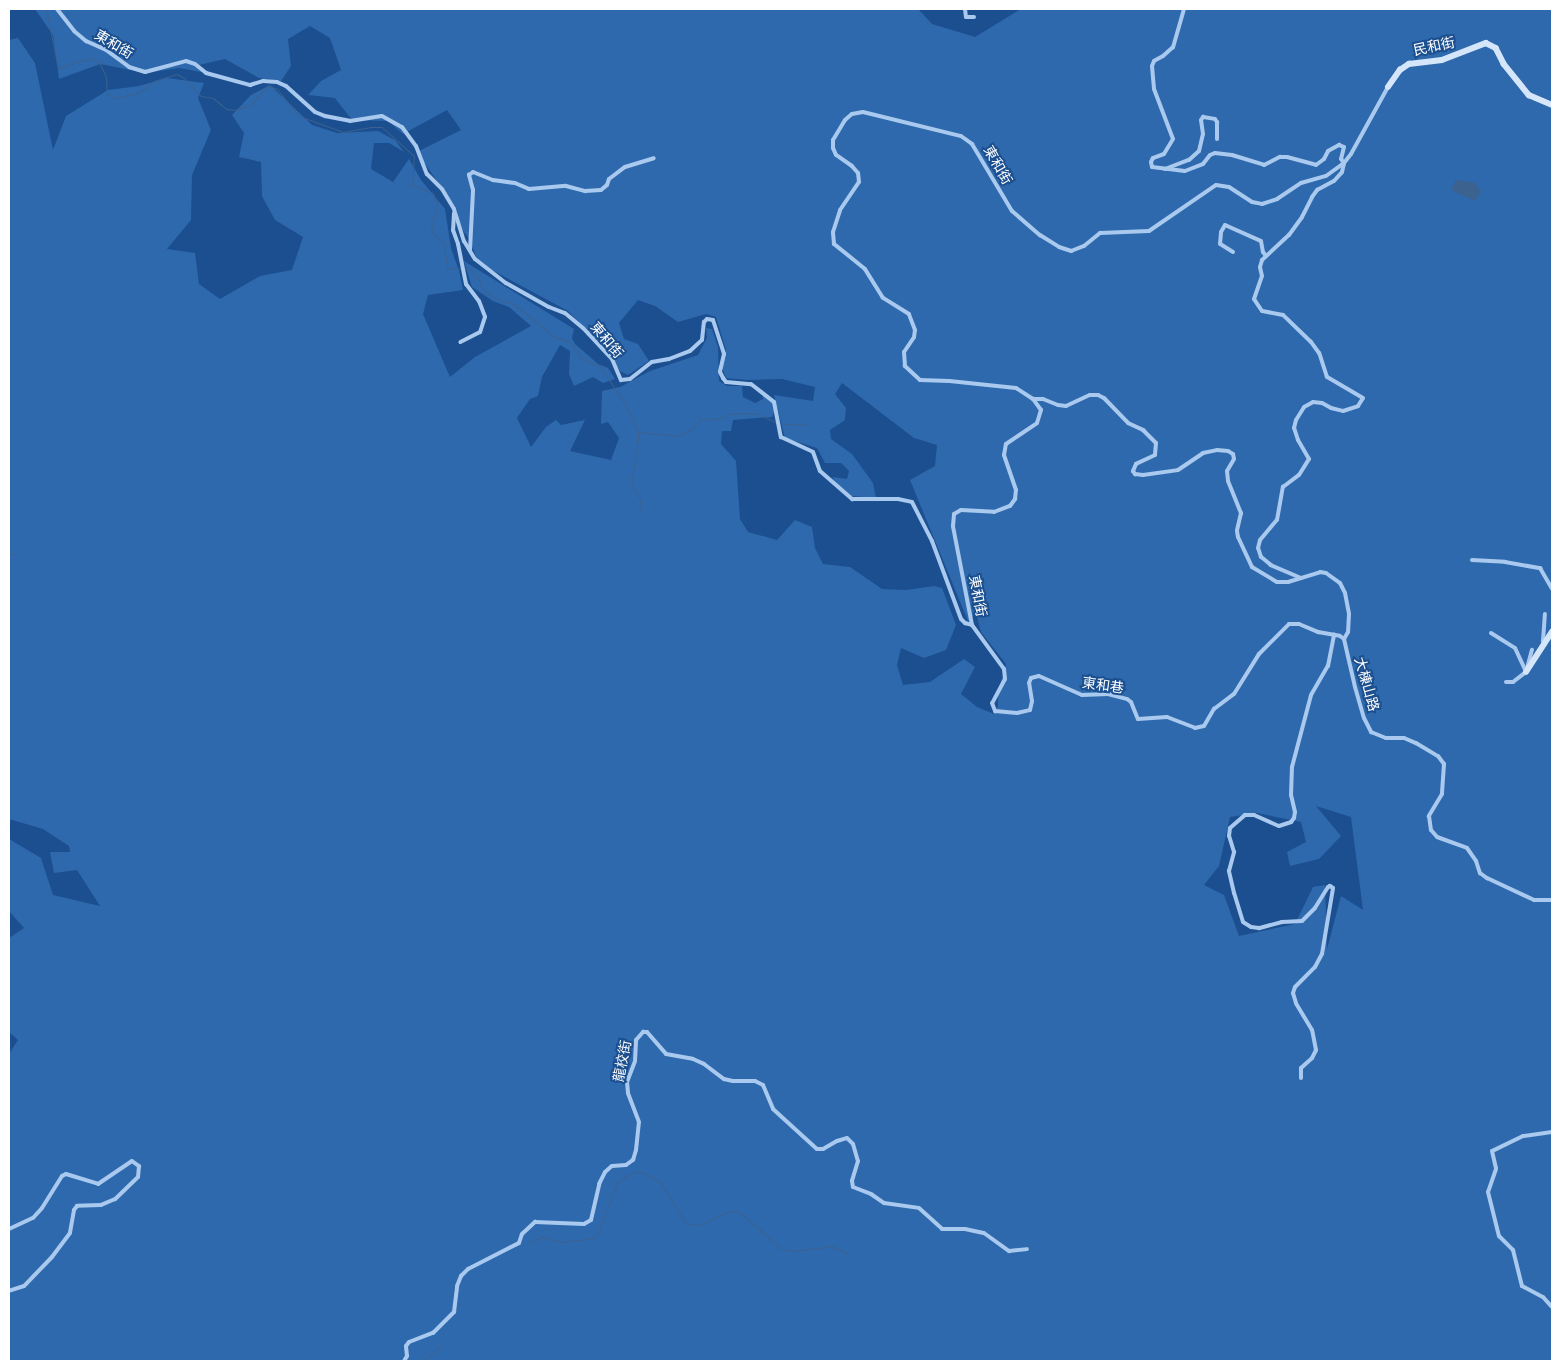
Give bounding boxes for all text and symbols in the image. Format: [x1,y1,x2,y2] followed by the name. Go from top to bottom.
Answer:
[92,26,136,62] street label: 東和街
[1412,33,1456,59] street label: 民和街
[980,143,1016,187] street label: 東和街
[587,319,627,361] street label: 東和街
[966,574,990,618] street label: 東和街
[1351,655,1383,713] street label: 大棟山路
[1081,674,1125,696] street label: 東和巷
[610,1039,634,1083] street label: 龍校街

